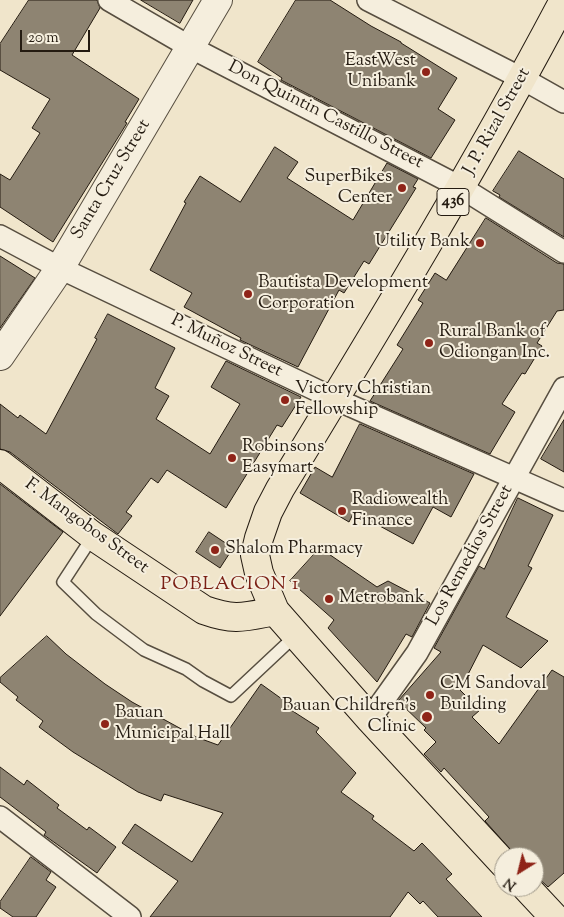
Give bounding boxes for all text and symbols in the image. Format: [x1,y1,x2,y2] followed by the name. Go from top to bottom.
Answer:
[22,20,92,52] scale bar
[28,28,59,49] text: 20 m
[345,51,416,94] place label: EastWest Unibank
[224,57,426,175] street label: Don Quintin Castillo Street
[460,65,536,179] street label: J. P. Rizal Street
[420,66,432,78] marker: EastWest Unibank
[68,116,156,244] street label: Santa Cruz Street
[304,167,392,210] place label: SuperBikes Center
[396,182,408,194] marker: SuperBikes Center
[437,188,469,216] road number: 436
[375,232,470,254] place label: Utility Bank
[474,237,486,249] marker: Utility Bank
[258,273,428,316] place label: Bautista Development Corporation
[242,288,254,300] marker: Bautista Development Corporation
[167,311,285,383] street label: P. Muñoz Street
[439,322,550,364] place label: Rural Bank of Odiongan Inc.
[423,337,435,349] marker: Rural Bank of Odiongan Inc.
[295,379,431,422] place label: Victory Christian Fellowship
[279,394,291,406] marker: Victory Christian Fellowship
[242,437,324,479] place label: Robinsons Easymart
[226,452,238,464] marker: Robinsons Easymart
[20,475,152,579] street label: F. Mangobos Street
[423,482,519,630] street label: Los Remedios Street
[352,490,449,532] place label: Radiowealth Finance
[336,505,348,517] marker: Radiowealth Finance
[225,539,363,561] place label: Shalom Pharmacy
[209,544,221,556] marker: Shalom Pharmacy
[159,575,301,597] district label: POBLACION 1
[339,588,425,610] place label: Metrobank
[323,593,335,605] marker: Metrobank
[440,674,546,716] place label: CM Sandoval Building
[424,689,436,701] marker: CM Sandoval Building
[282,696,416,739] place label: Bauan Children's Clinic
[115,703,230,746] place label: Bauan Municipal Hall
[420,710,434,724] marker: Bauan Children's Clinic
[99,718,111,730] marker: Bauan Municipal Hall
[494,847,544,897] north arrow
[500,872,521,895] text: N

